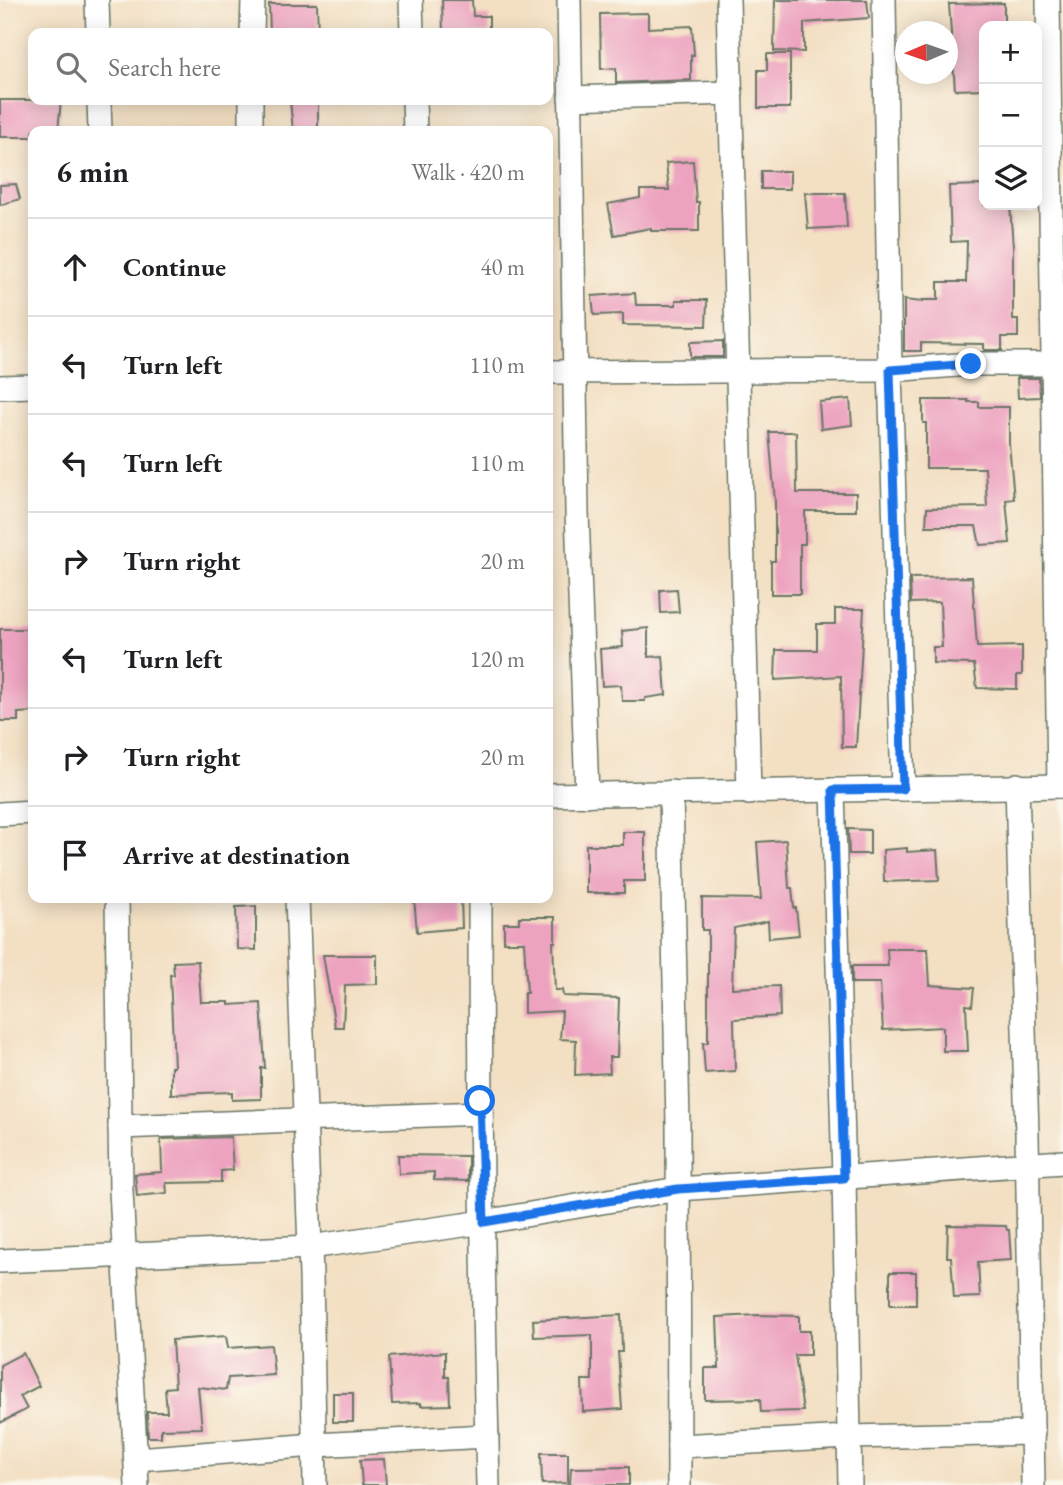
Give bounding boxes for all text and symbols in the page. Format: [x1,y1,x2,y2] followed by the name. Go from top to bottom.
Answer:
[895,21,958,84] north arrow
[979,21,1042,210] map controls
[979,21,1042,84] button: +
[28,28,553,105] search box
[52,48,90,86] icon: search
[108,50,221,84] text: Search here
[979,84,1042,147] button: −
[979,147,1042,210] button: layers
[56,152,129,191] text: 6 min
[411,157,525,187] text: Walk · 420 m
[56,248,94,286] icon: ahead
[123,250,226,284] text: Continue
[480,252,525,282] text: 40 m
[56,346,94,384] icon: left
[123,348,222,382] text: Turn left
[955,348,986,379] route end
[469,350,525,380] text: 110 m
[56,444,94,482] icon: left
[123,446,222,480] text: Turn left
[469,448,525,478] text: 110 m
[56,542,94,580] icon: right
[123,544,241,578] text: Turn right
[480,546,525,576] text: 20 m
[56,640,94,678] icon: left
[123,642,222,676] text: Turn left
[469,644,525,674] text: 120 m
[56,738,94,776] icon: right
[123,740,241,774] text: Turn right
[480,742,525,772] text: 20 m
[56,836,94,874] icon: arrive
[123,838,350,872] text: Arrive at destination
[464,1085,495,1116] route start

